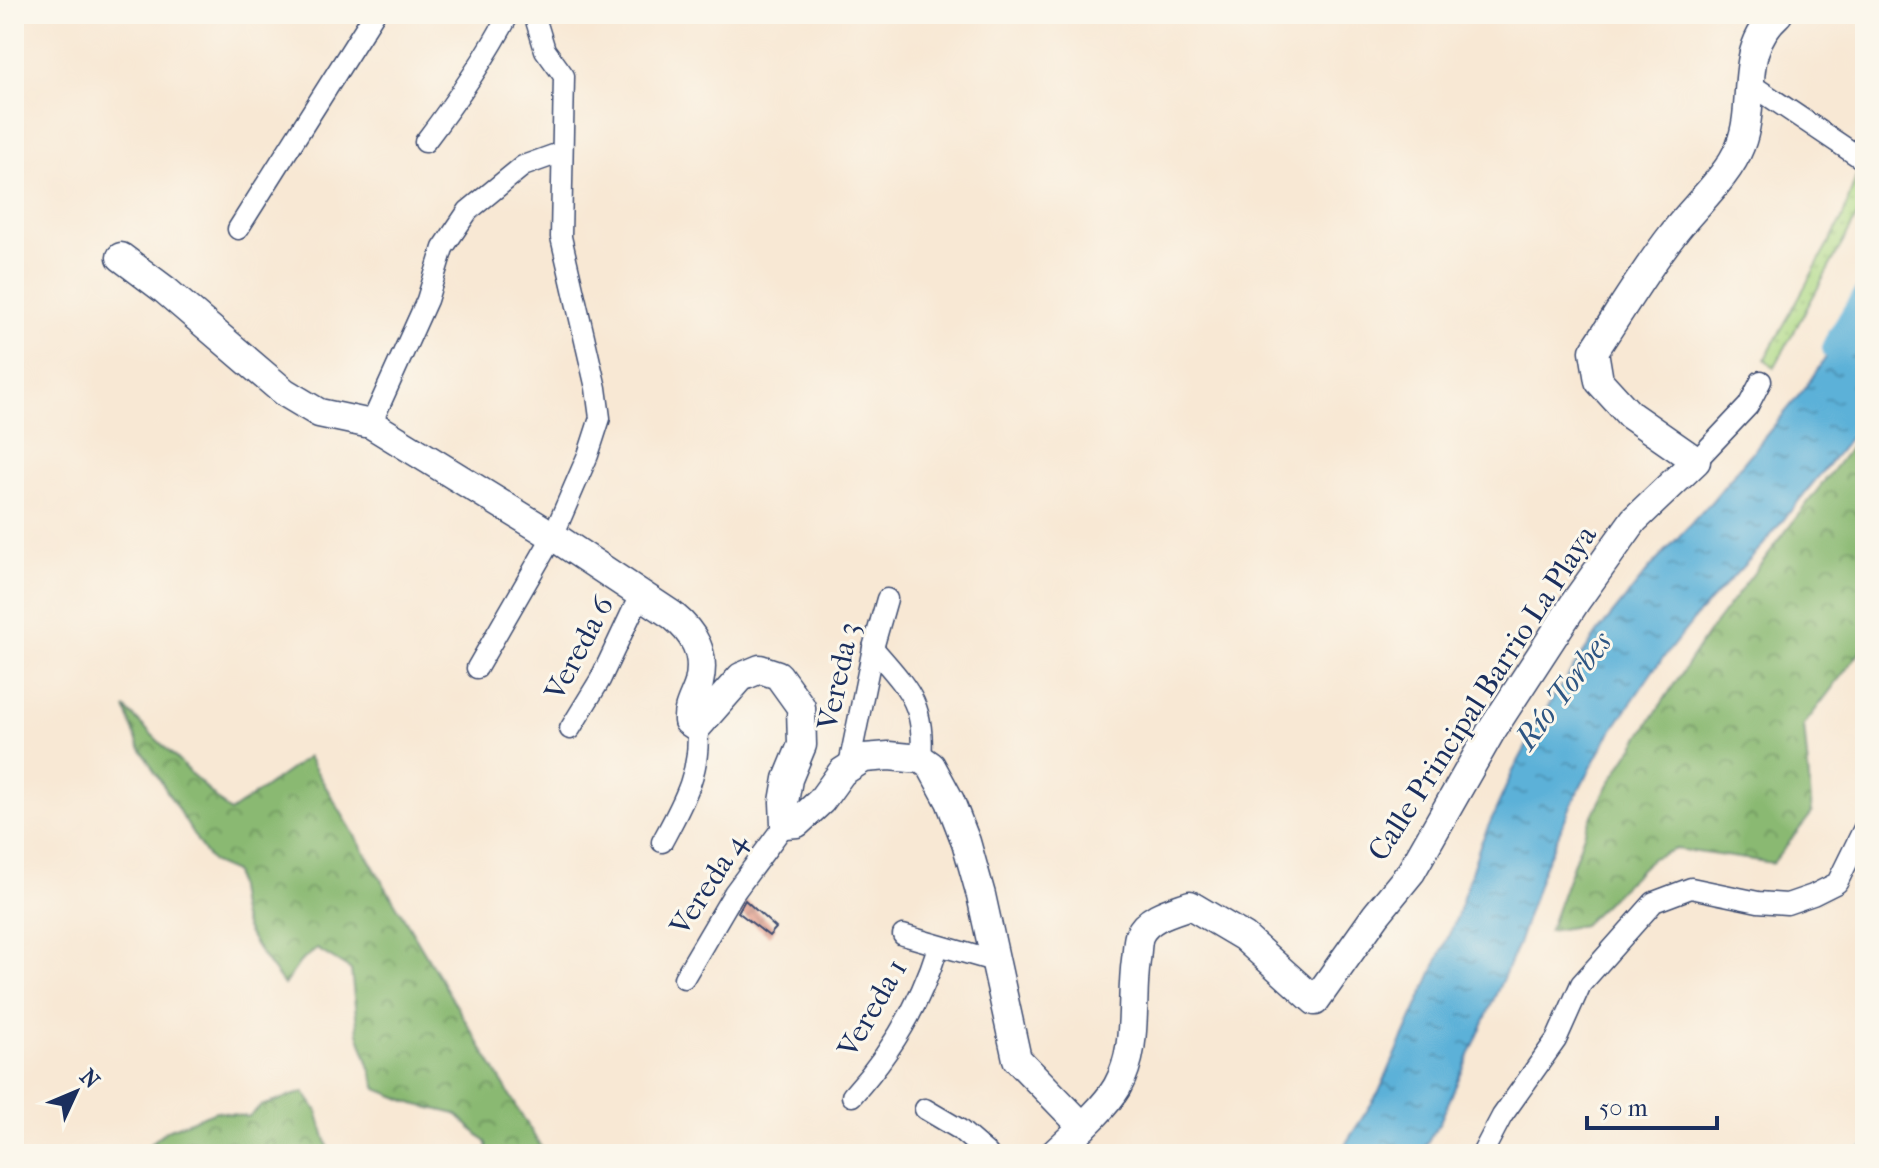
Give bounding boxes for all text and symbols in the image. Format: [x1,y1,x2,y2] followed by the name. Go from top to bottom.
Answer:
[1361,518,1605,867] street label: Calle Principal Barrio La Playa
[537,589,622,707] street label: Vereda 6
[810,619,867,734] street label: Vereda 3
[1506,623,1620,758] water label: Río Torbes
[662,826,755,943] street label: Vereda 4
[830,953,914,1064] street label: Vereda 1
[36,1052,116,1132] north arrow
[75,1064,105,1094] text: N
[1587,1080,1717,1130] scale bar
[1599,1094,1648,1122] text: 50 m

